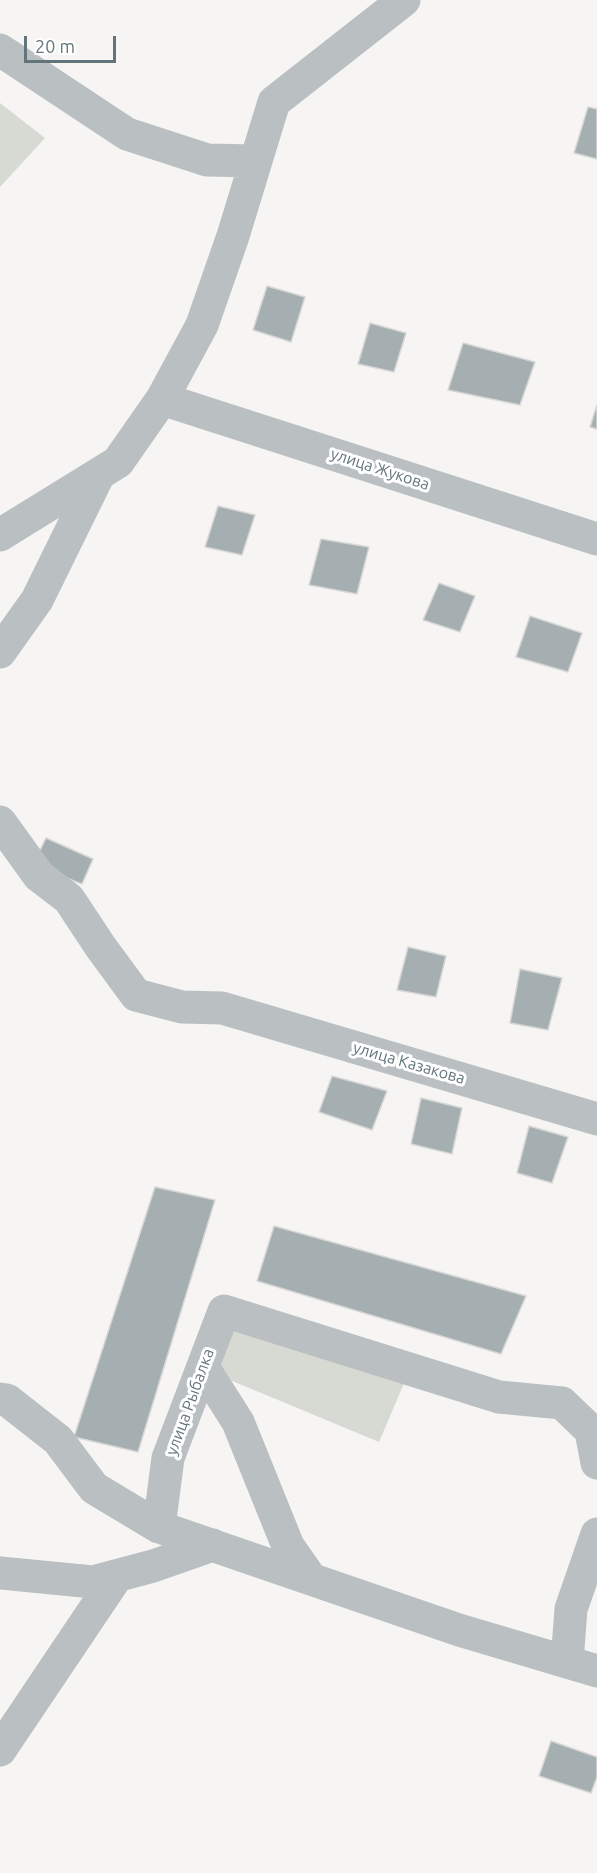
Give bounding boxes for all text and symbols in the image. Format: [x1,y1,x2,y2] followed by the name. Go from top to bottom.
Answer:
[27,24,118,62] scale bar
[35,36,75,56] text: 20 m
[328,444,432,494] street label: улица Жукова
[351,1038,467,1088] street label: улица Казакова
[162,1346,218,1458] street label: улица Рыбалка

